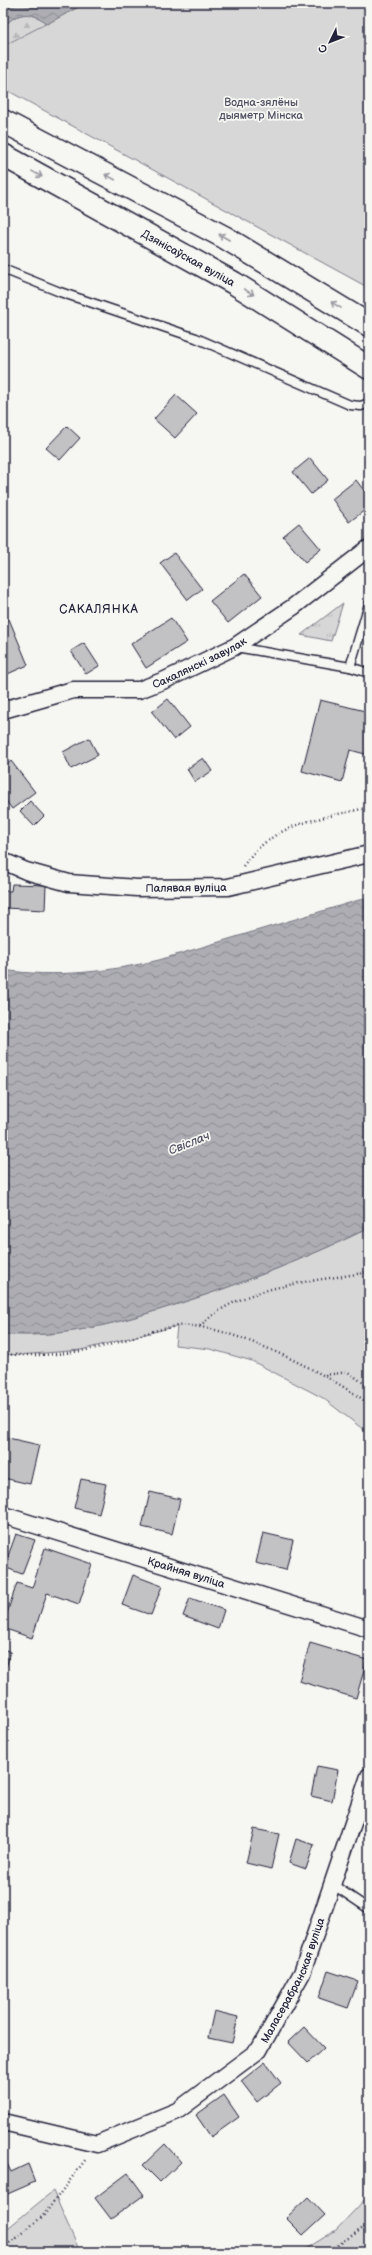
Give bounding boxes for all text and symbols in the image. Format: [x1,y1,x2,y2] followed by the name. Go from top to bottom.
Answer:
[310,22,350,62] north arrow
[315,41,330,56] text: С
[219,96,304,122] park label: Водна-зялёны дыяметр Мінска
[31,171,43,179] one-way arrow
[104,173,116,180] one-way arrow
[139,227,238,289] street label: Дзянісаўская вуліца
[219,233,231,241] one-way arrow
[243,288,254,296] one-way arrow
[330,300,342,308] one-way arrow
[59,602,139,617] district label: САКАЛЯНКА
[151,634,249,691] street label: Сакалянскі завулак
[145,881,227,895] street label: Палявая вуліца
[166,1128,212,1159] water label: Свіслач
[146,1554,227,1591] street label: Крайняя вуліца
[258,1916,328,2045] street label: Маласерабранская вуліца

